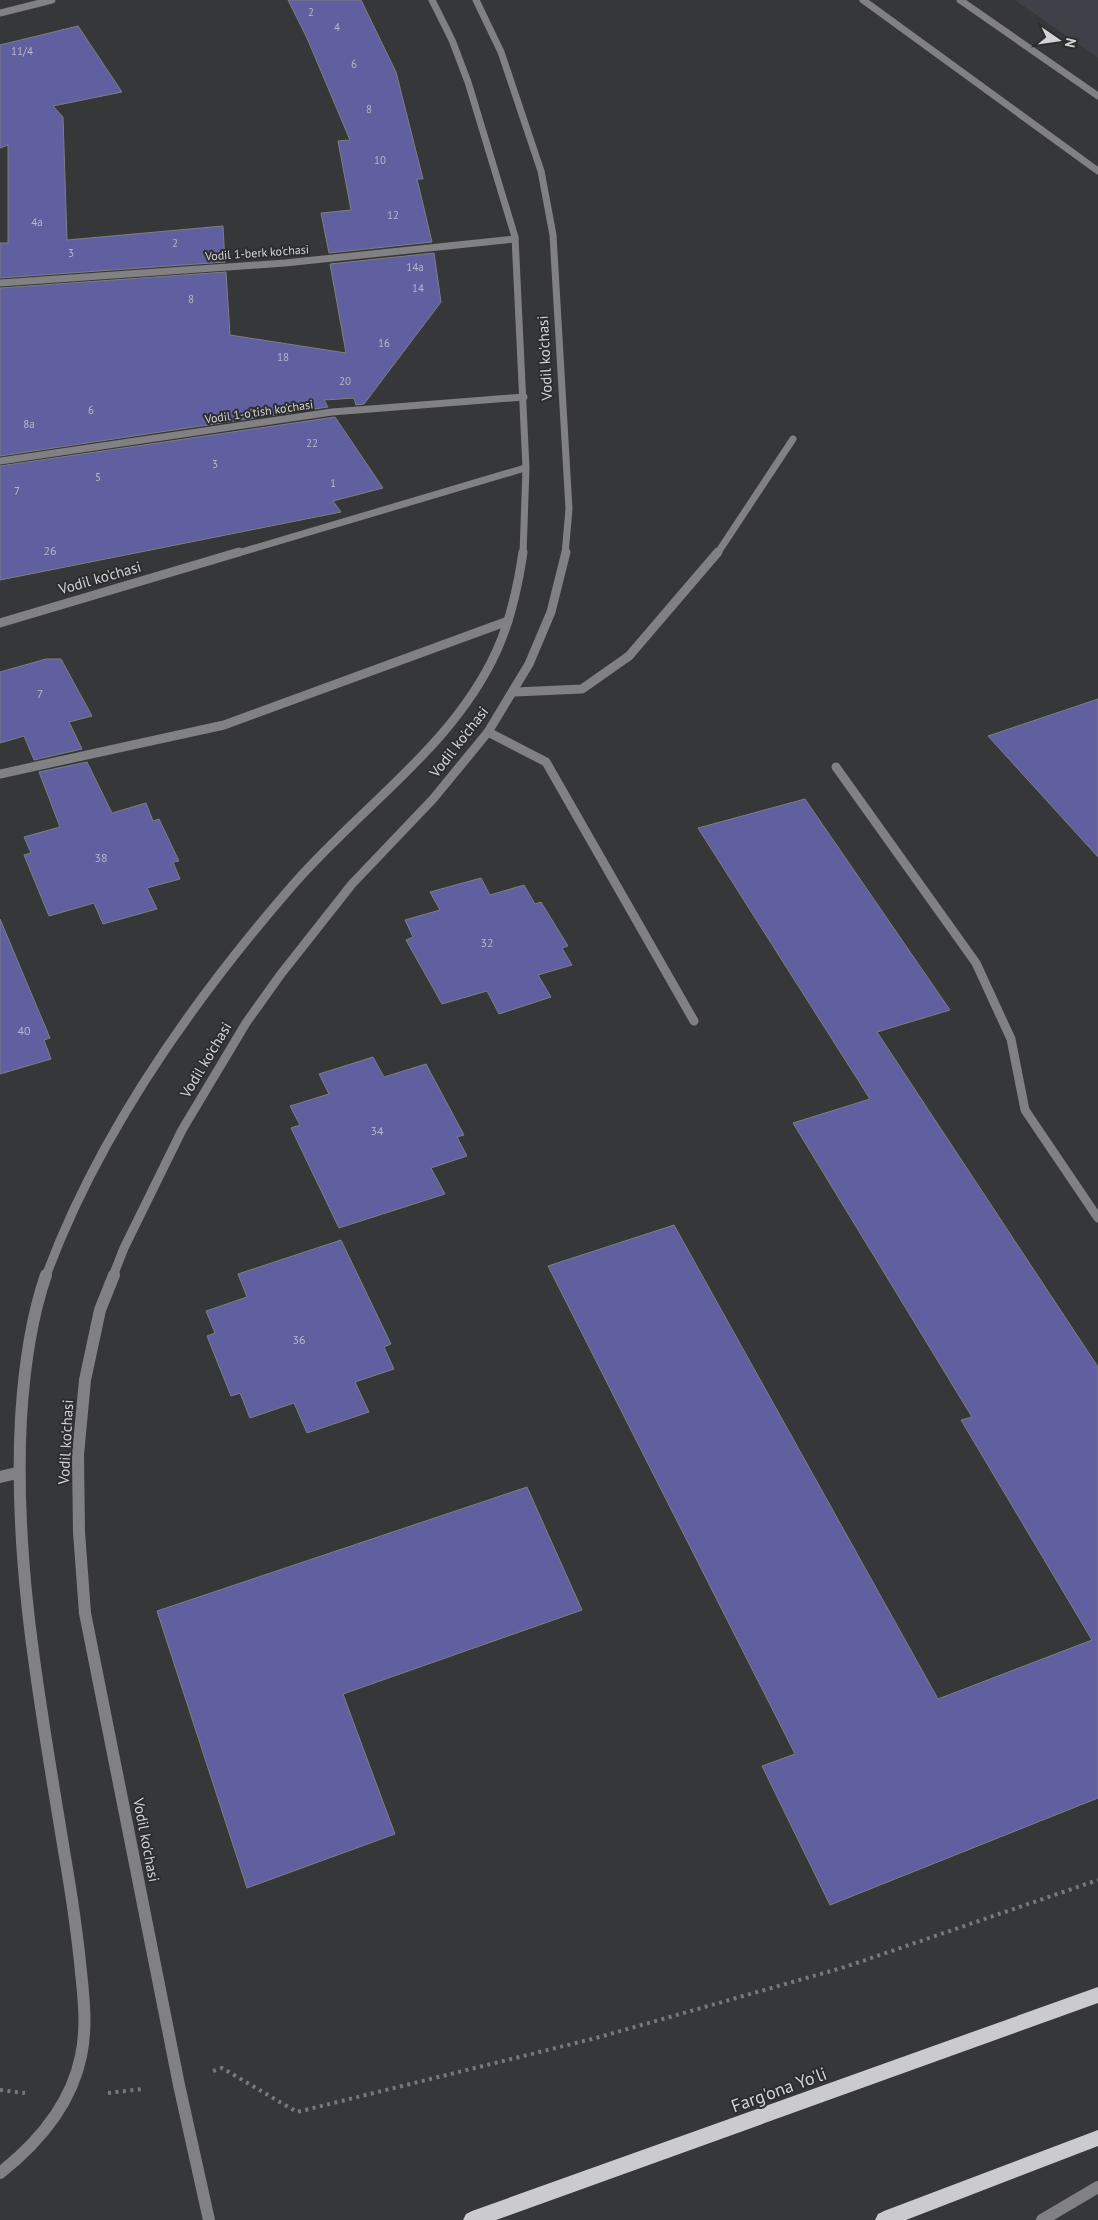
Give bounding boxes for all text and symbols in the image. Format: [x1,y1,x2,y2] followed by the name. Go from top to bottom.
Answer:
[308,5,314,19] house number: 2
[1033,15,1083,65] north arrow
[334,20,340,34] house number: 4
[1061,36,1080,49] text: N
[11,44,33,58] house number: 11/4
[351,57,357,71] house number: 6
[366,102,372,116] house number: 8
[374,153,386,167] house number: 10
[387,208,399,222] house number: 12
[31,215,43,229] house number: 4a
[172,236,178,250] house number: 2
[204,241,309,264] street label: Vodil 1-berk ko'chasi
[68,246,74,260] house number: 3
[406,260,424,274] house number: 14a
[412,281,424,295] house number: 14
[188,292,194,306] house number: 8
[533,315,556,402] street label: Vodil ko'chasi
[378,336,390,350] house number: 16
[277,350,289,364] house number: 18
[339,374,351,388] house number: 20
[203,396,314,427] street label: Vodil 1-o'tish ko'chasi
[88,403,94,417] house number: 6
[23,417,35,431] house number: 8a
[306,436,318,450] house number: 22
[212,457,218,471] house number: 3
[95,470,101,484] house number: 5
[330,476,336,490] house number: 1
[14,484,20,498] house number: 7
[43,543,57,558] house number: 26
[55,557,143,599] street label: Vodil ko'chasi
[37,686,43,701] house number: 7
[424,702,492,782] street label: Vodil ko'chasi
[94,850,108,865] house number: 38
[480,935,494,950] house number: 32
[175,1018,236,1102] street label: Vodil ko'chasi
[17,1023,31,1038] house number: 40
[370,1123,384,1138] house number: 34
[292,1332,306,1347] house number: 36
[54,1399,77,1486] street label: Vodil ko'chasi
[129,1795,164,1883] street label: Vodil ko'chasi
[728,2062,830,2117] street label: Farg'ona Yo'li

